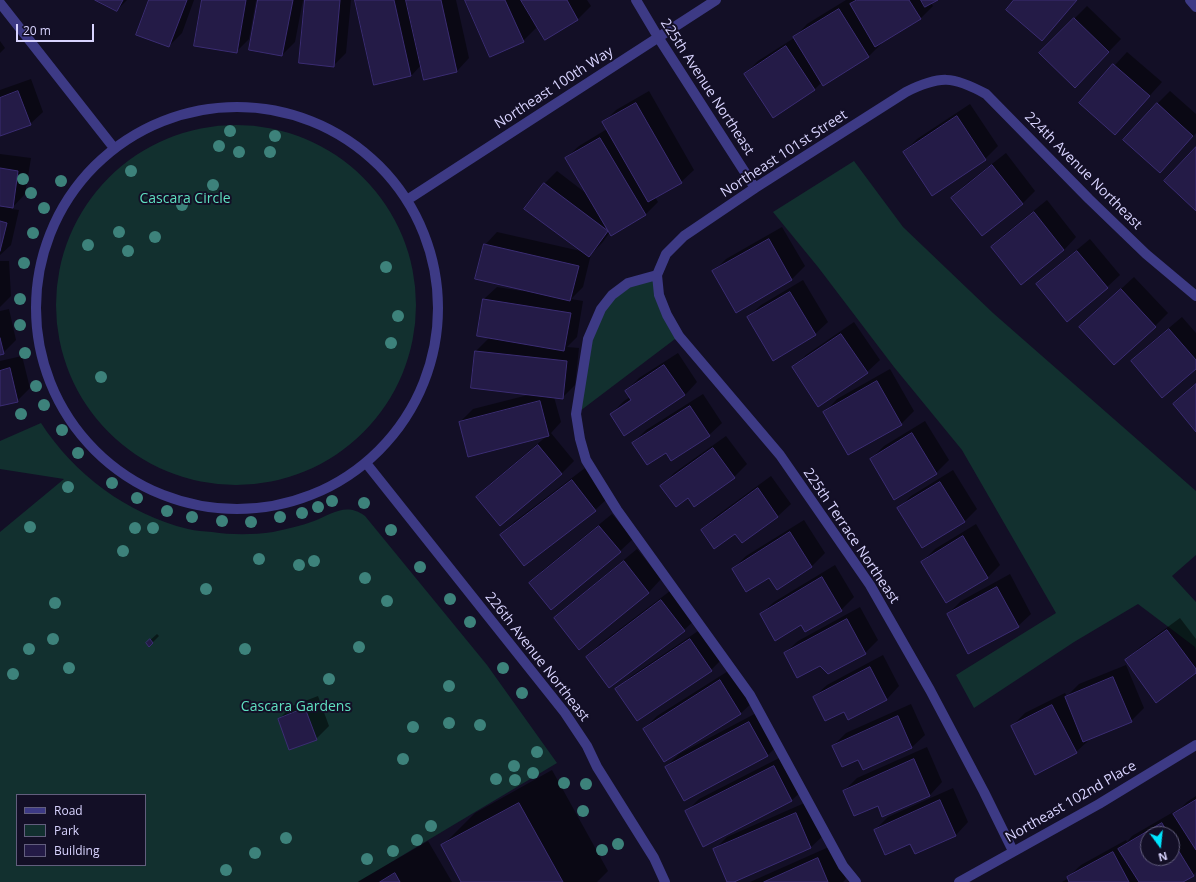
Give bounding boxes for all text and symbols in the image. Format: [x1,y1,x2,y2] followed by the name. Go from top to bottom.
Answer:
[18,16,96,42] scale bar
[657,16,757,158] street label: 225th Avenue Northeast
[23,22,51,39] text: 20 m
[491,43,617,133] street label: Northeast 100th Way
[718,107,850,201] street label: Northeast 101st Street
[1021,109,1145,233] street label: 224th Avenue Northeast
[139,191,231,207] park label: Cascara Circle
[799,465,903,607] street label: 225th Terrace Northeast
[481,589,593,725] street label: 226th Avenue Northeast
[241,699,351,715] park label: Cascara Gardens
[1003,758,1139,846] street label: Northeast 102nd Place
[16,794,146,866] legend
[54,802,83,819] text: Road
[54,822,79,839] text: Park
[1140,826,1180,866] north arrow
[54,842,99,859] text: Building
[1157,849,1169,866] text: N

